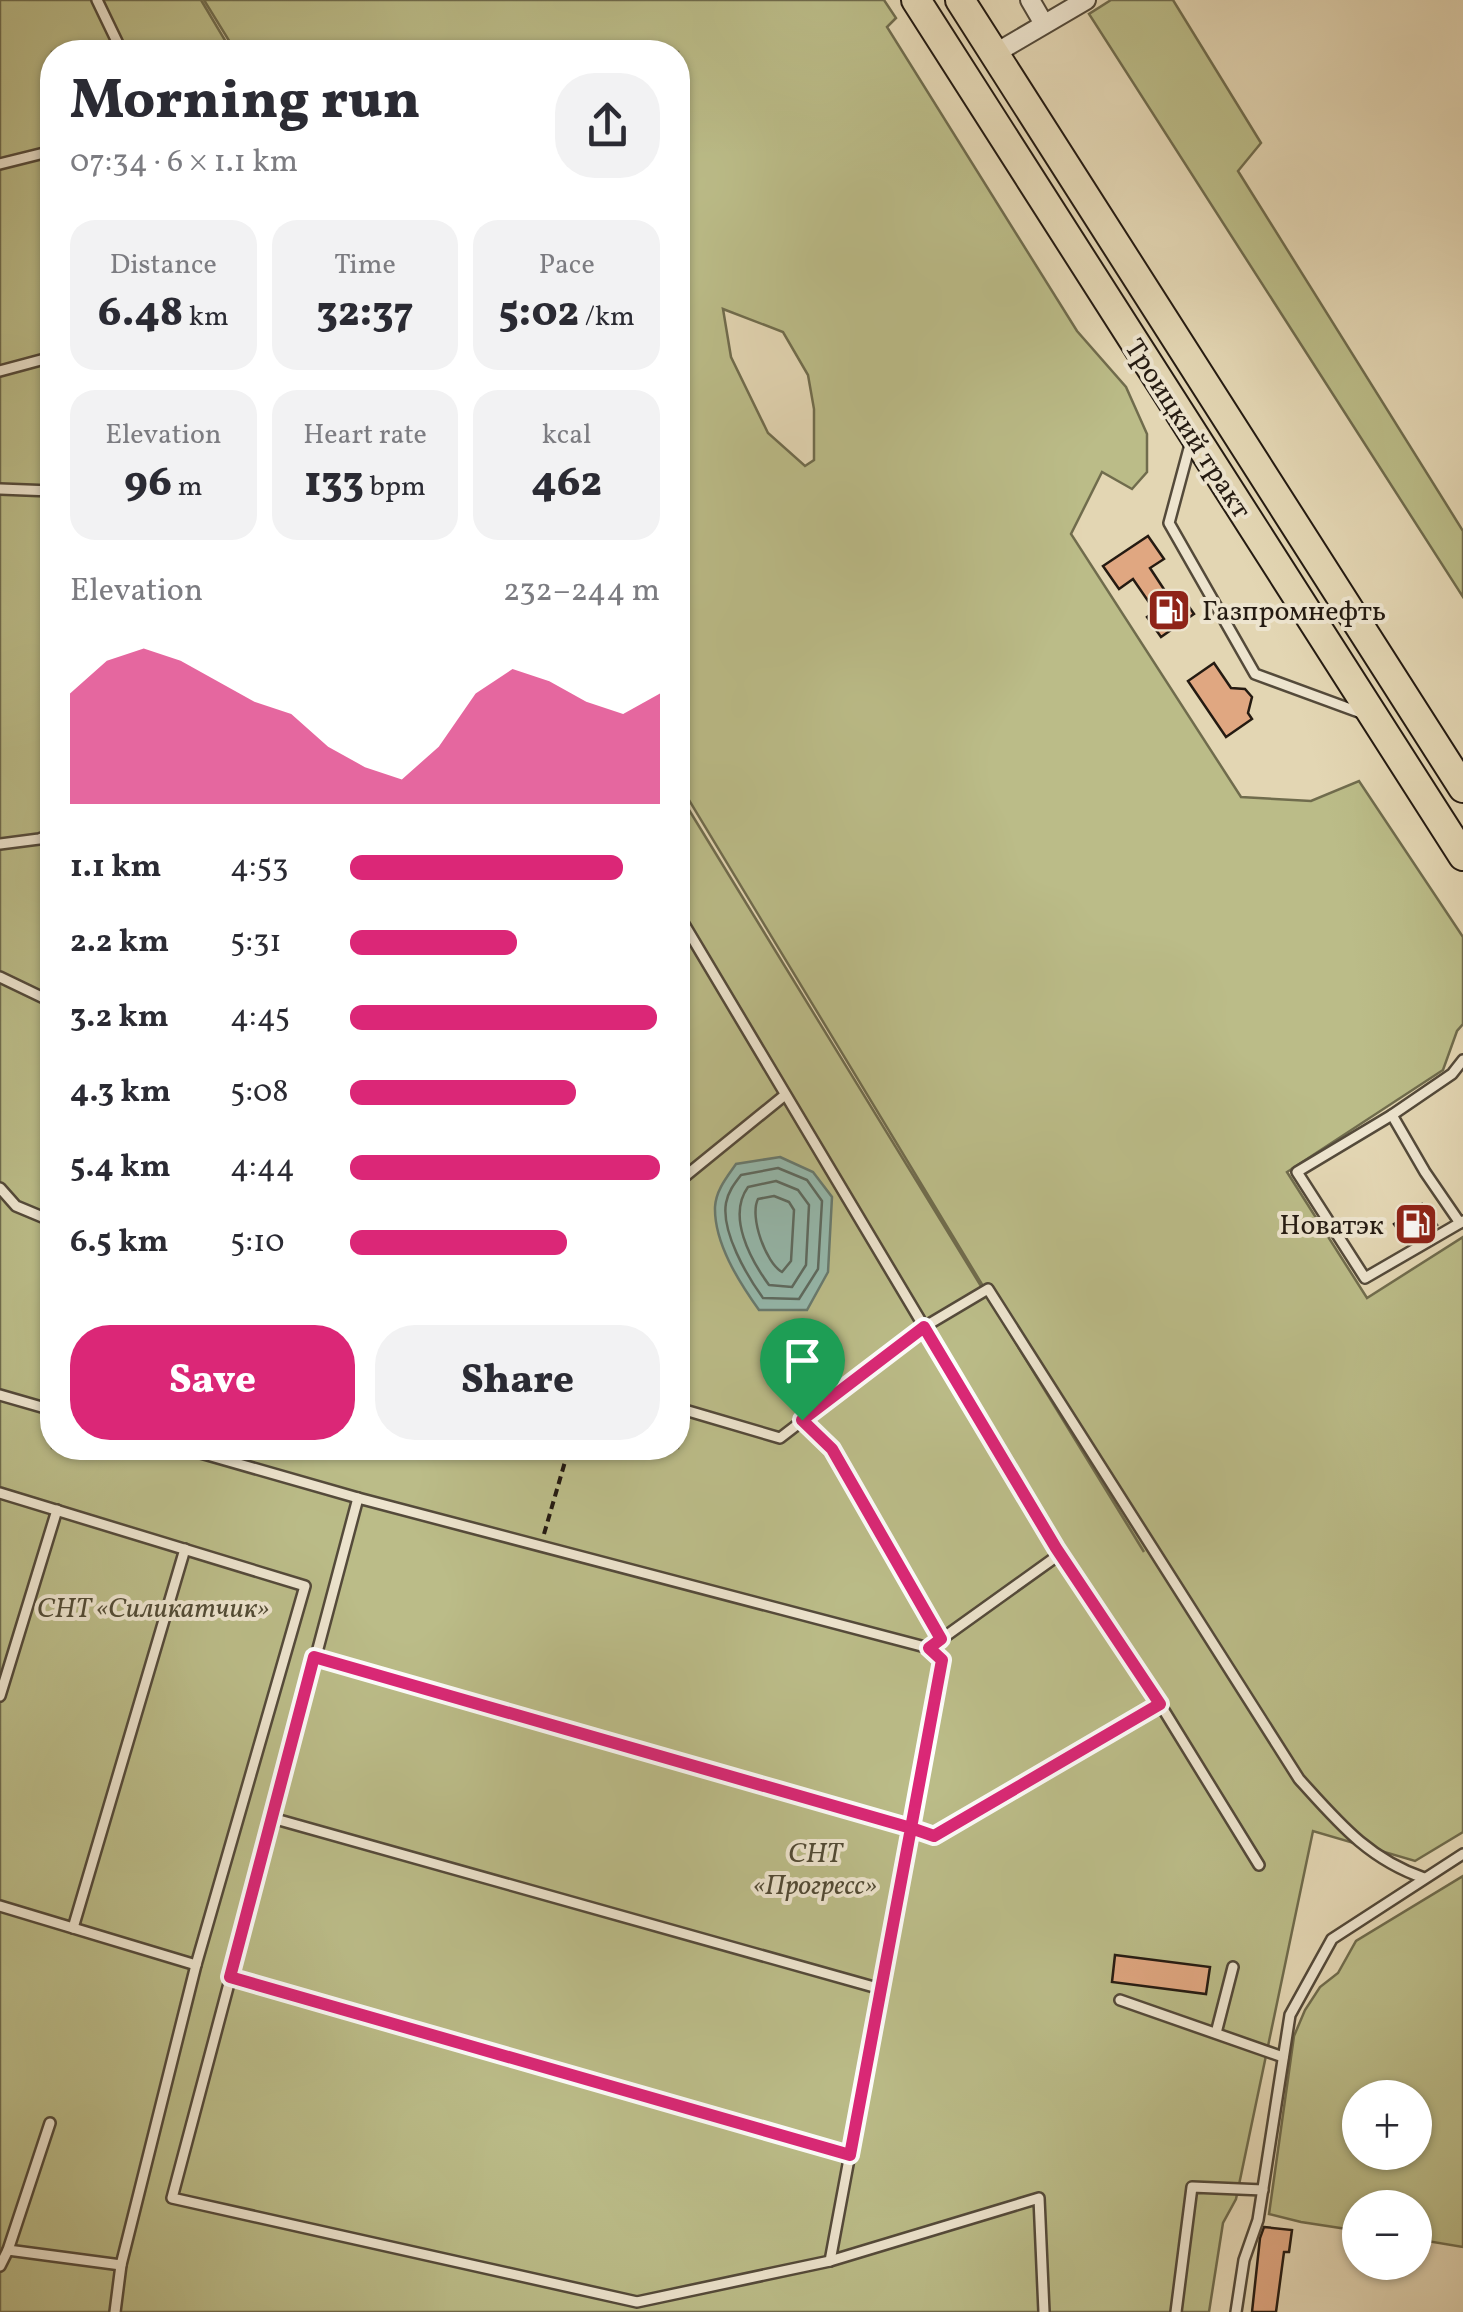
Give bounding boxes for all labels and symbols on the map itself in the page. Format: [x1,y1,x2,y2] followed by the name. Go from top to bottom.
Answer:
[1114,332,1260,527] street label: Троицкий тракт
[1146,587,1192,633] fuel station icon: Газпромнефть
[1202,593,1386,632] place label: Газпромнефть
[1393,1201,1439,1247] fuel station icon: Новатэк
[1279,1207,1384,1246] place label: Новатэк
[760,1318,845,1421] pin
[37,1590,269,1629] park label: СНТ «Силикатчик»
[753,1835,877,1906] park label: СНТ «Прогресс»

